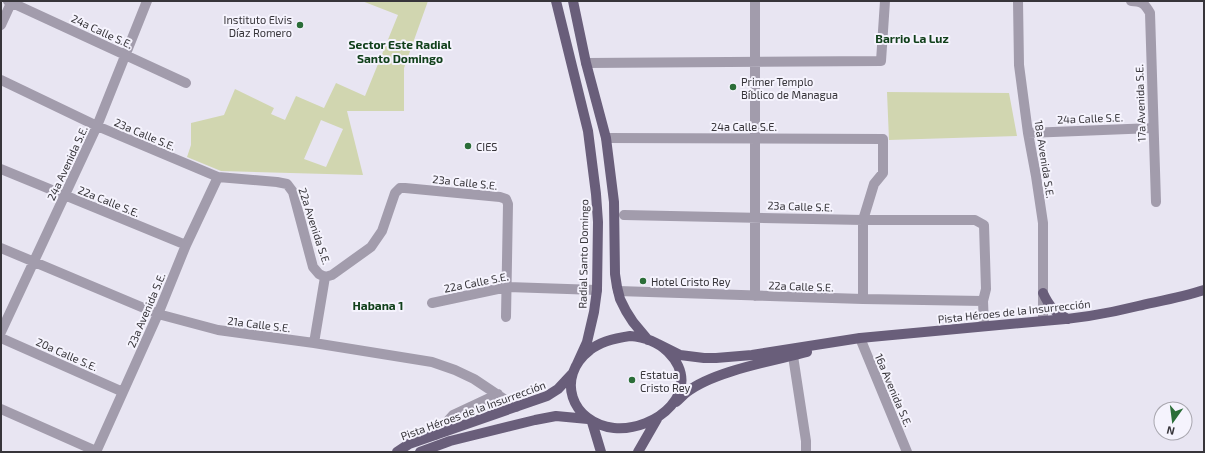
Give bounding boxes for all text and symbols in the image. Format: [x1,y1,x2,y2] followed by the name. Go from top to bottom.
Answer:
[69,11,135,51] street label: 24a Calle S.E.
[224,13,292,39] place label: Instituto Elvis Díaz Romero
[295,20,305,30] marker: Instituto Elvis Díaz Romero
[875,31,949,45] district label: Barrio La Luz
[349,37,451,65] district label: Sector Este Radial Santo Domingo
[1132,64,1148,142] street label: 17a Avenida S.E.
[741,75,838,101] place label: Primer Templo Bíblico de Managua
[728,82,738,92] marker: Primer Templo Bíblico de Managua
[1057,110,1123,126] street label: 24a Calle S.E.
[112,115,178,153] street label: 23a Calle S.E.
[1032,119,1058,199] street label: 18a Avenida S.E.
[711,120,777,133] street label: 24a Calle S.E.
[44,124,90,202] street label: 24a Avenida S.E.
[476,140,497,153] place label: CIES
[463,141,473,151] marker: CIES
[432,172,498,192] street label: 23a Calle S.E.
[76,183,142,219] street label: 22a Calle S.E.
[296,186,334,266] street label: 22a Avenida S.E.
[767,198,833,214] street label: 23a Calle S.E.
[576,199,590,309] street label: Radial Santo Domingo
[443,269,509,295] street label: 22a Calle S.E.
[124,271,168,349] street label: 23a Avenida S.E.
[651,275,731,288] place label: Hotel Cristo Rey
[638,276,648,286] marker: Hotel Cristo Rey
[768,278,834,294] street label: 22a Calle S.E.
[937,297,1091,325] street label: Pista Héroes de la Insurrección
[353,298,403,312] district label: Habana 1
[227,314,291,334] street label: 21a Calle S.E.
[34,335,100,373] street label: 20a Calle S.E.
[873,351,915,429] street label: 16a Avenida S.E.
[640,368,691,394] place label: Estatua Cristo Rey
[627,375,637,385] marker: Estatua Cristo Rey
[399,378,547,442] street label: Pista Héroes de la Insurrección
[1153,401,1193,441] north arrow
[1165,424,1176,438] text: N

